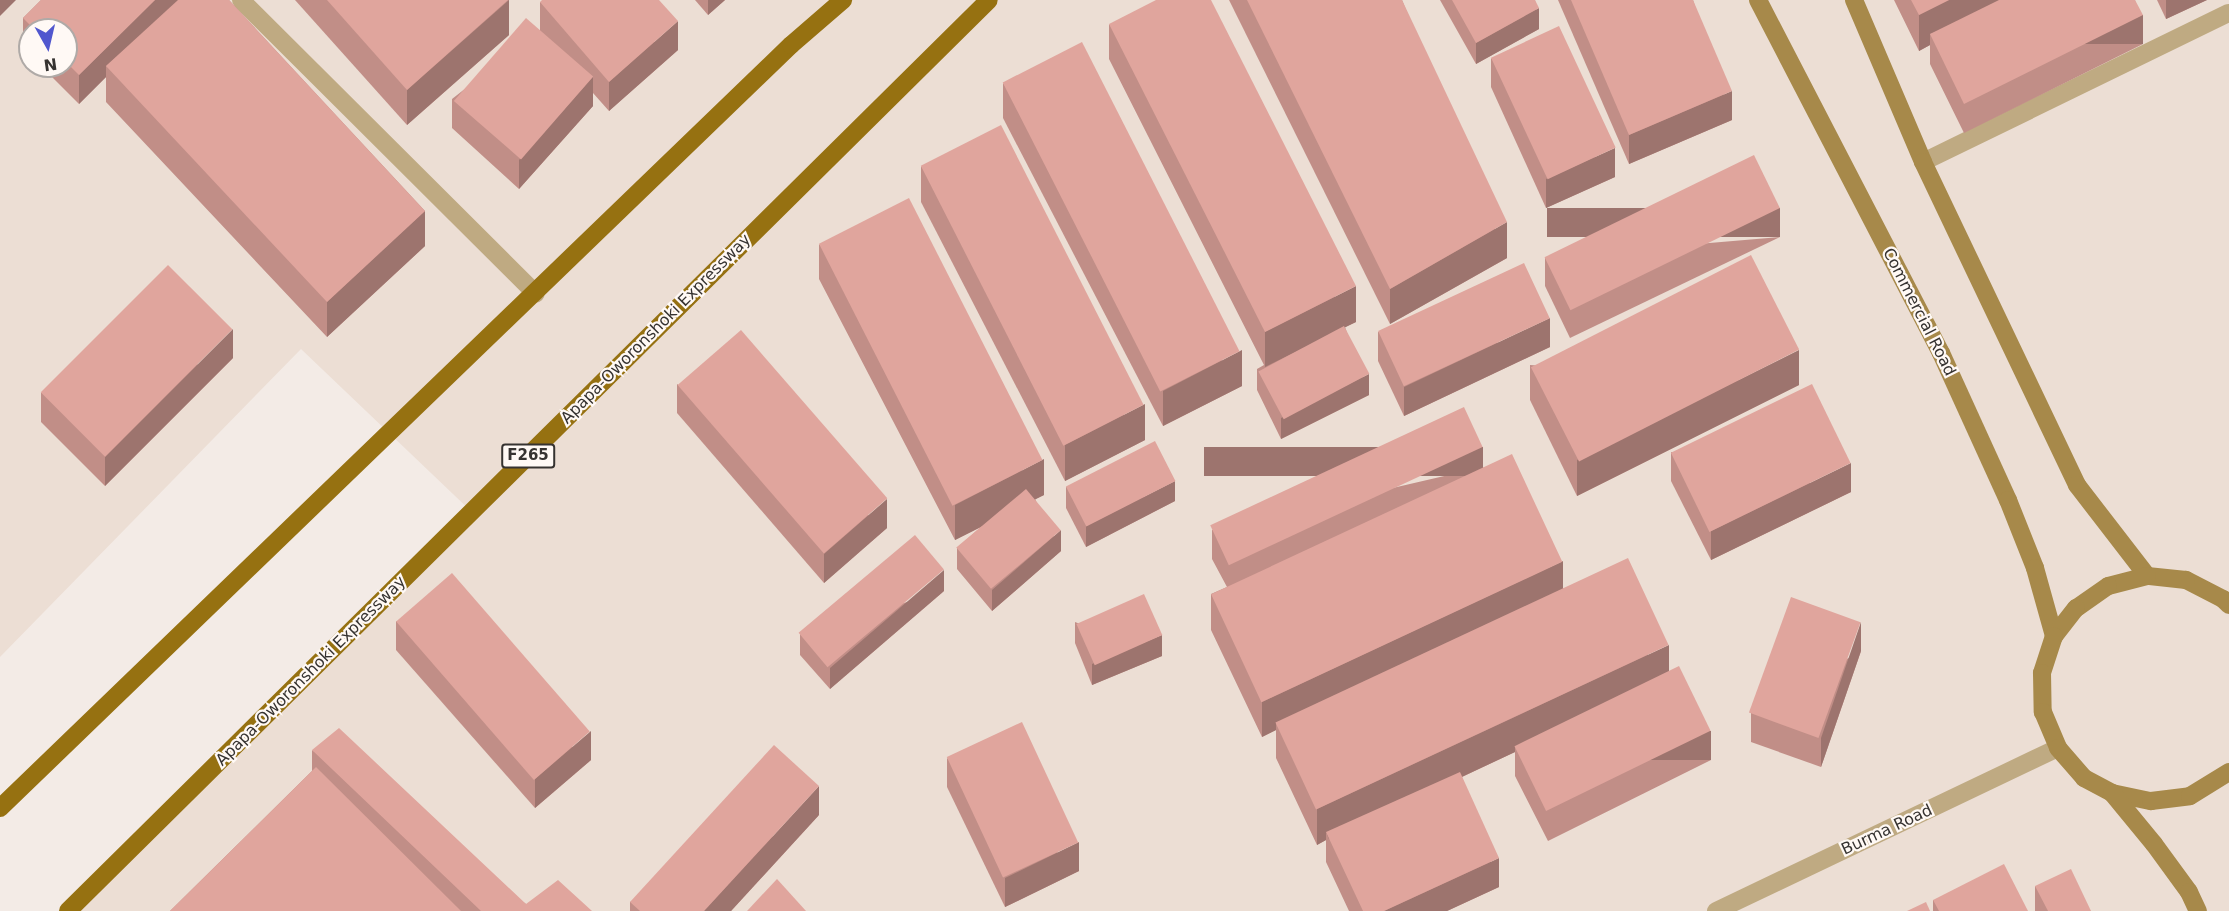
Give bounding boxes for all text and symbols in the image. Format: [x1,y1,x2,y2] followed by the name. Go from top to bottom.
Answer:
[18,18,78,78] north arrow
[42,54,58,75] text: N
[557,230,755,428] street label: Apapa-Oworonshoki Expressway
[1878,245,1960,379] street label: Commercial Road
[501,444,555,468] road number: F265
[212,572,410,770] street label: Apapa-Oworonshoki Expressway
[1839,801,1935,859] street label: Burma Road

